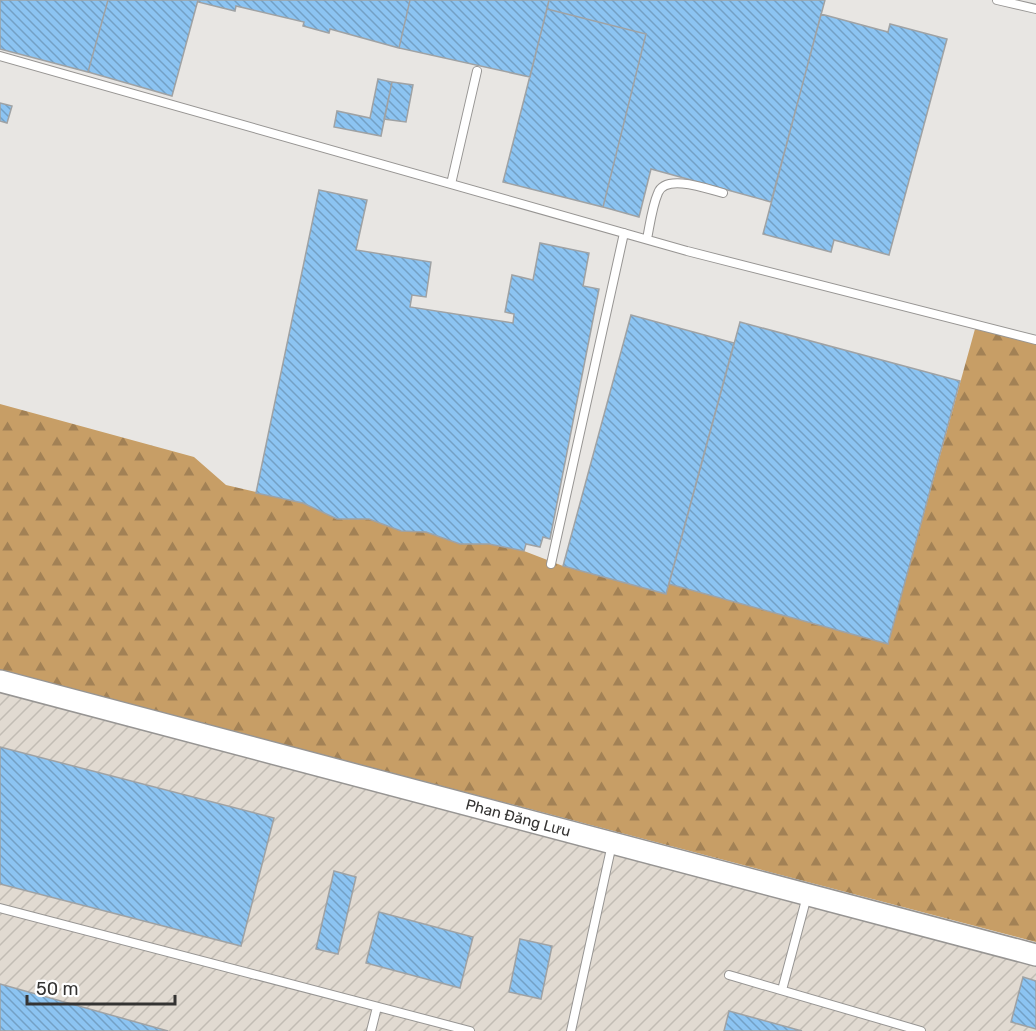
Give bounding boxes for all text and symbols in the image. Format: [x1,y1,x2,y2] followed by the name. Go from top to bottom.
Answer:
[464,796,573,841] street label: Phan Đăng Lưu
[27,968,176,1006] scale bar
[36,978,79,1000] text: 50 m

